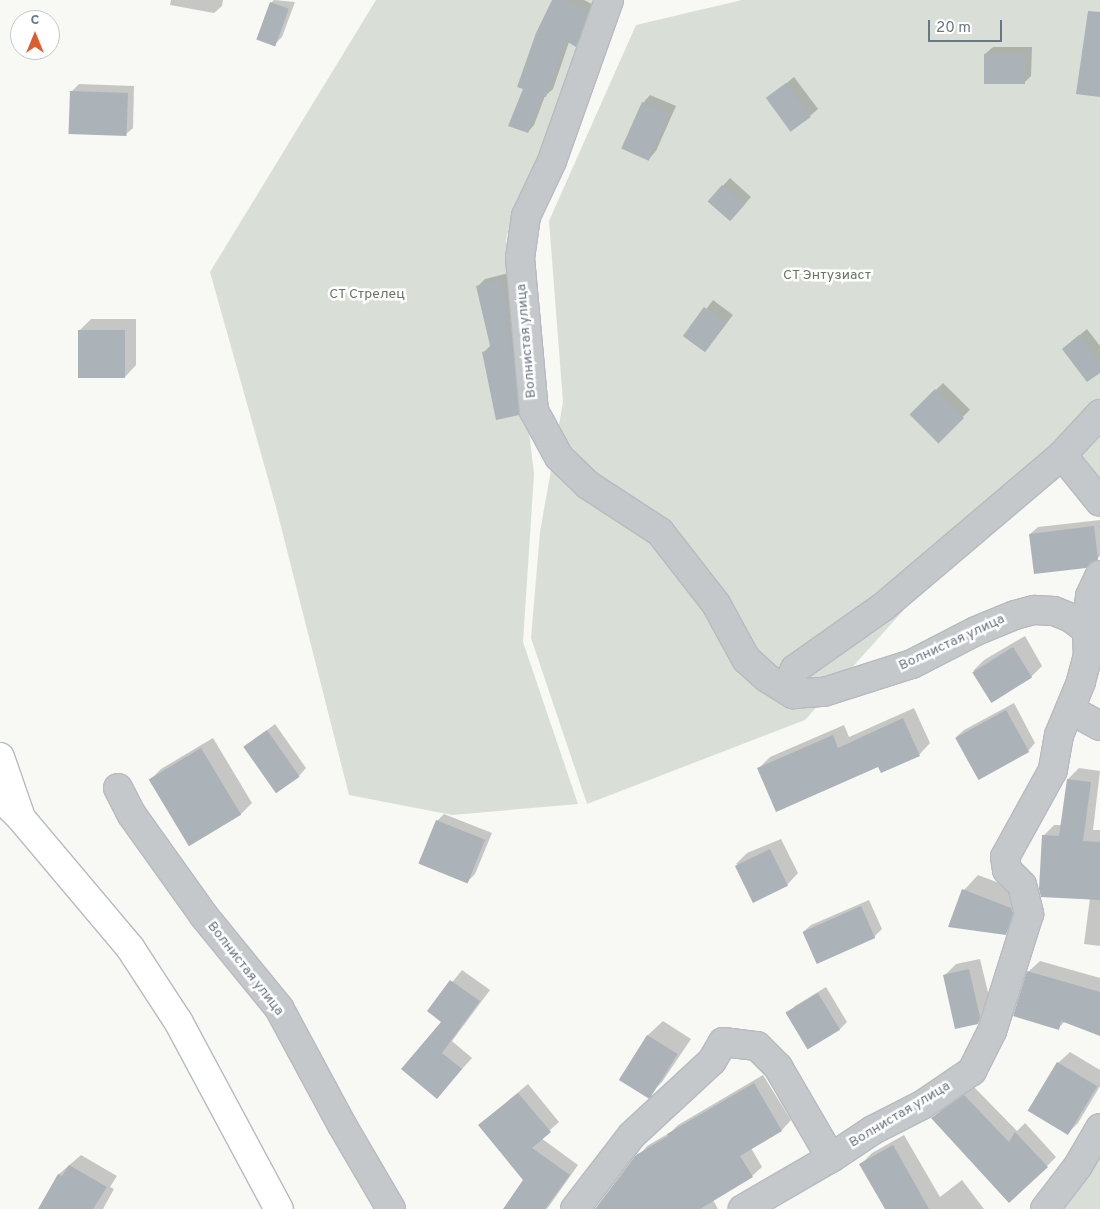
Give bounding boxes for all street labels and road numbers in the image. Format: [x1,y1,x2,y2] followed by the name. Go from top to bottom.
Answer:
[514,283,540,399] street label: Волнистая улица
[896,611,1008,675] street label: Волнистая улица
[203,919,287,1019] street label: Волнистая улица
[846,1078,954,1152] street label: Волнистая улица

